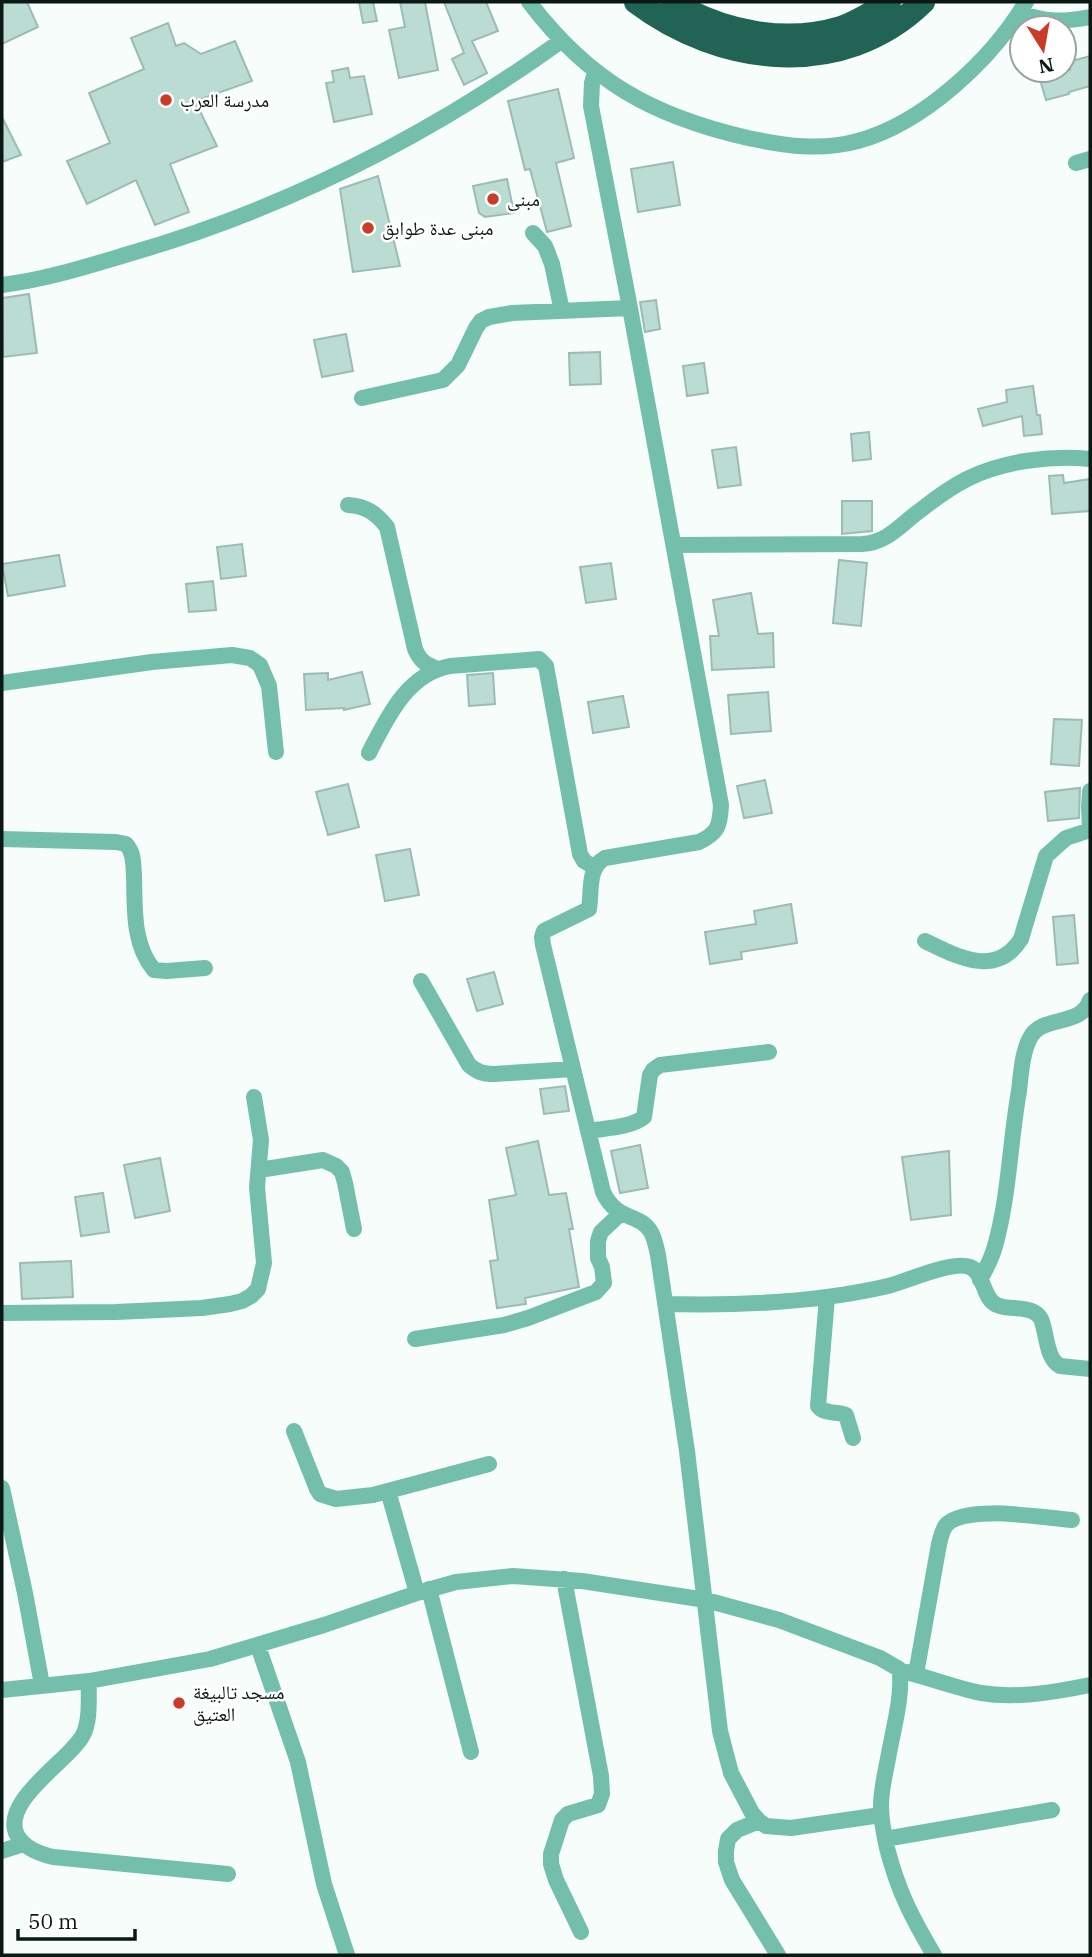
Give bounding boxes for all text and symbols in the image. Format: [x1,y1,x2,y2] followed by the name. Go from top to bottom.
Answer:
[1008,14,1078,84] north arrow
[1037,52,1056,79] text: N
[180,88,269,112] place label: مدرسة العرب
[158,92,174,108] marker: مدرسة العرب
[507,187,540,211] place label: مبنى
[485,191,501,207] marker: مبنى
[382,216,493,240] place label: مبنى عدة طوابق
[360,220,376,236] marker: مبنى عدة طوابق
[193,1680,285,1726] place label: مسجد تالبيغة العتيق
[171,1695,187,1711] marker: مسجد تالبيغة العتيق
[18,1898,135,1942] scale bar
[28,1907,78,1935] text: 50 m

